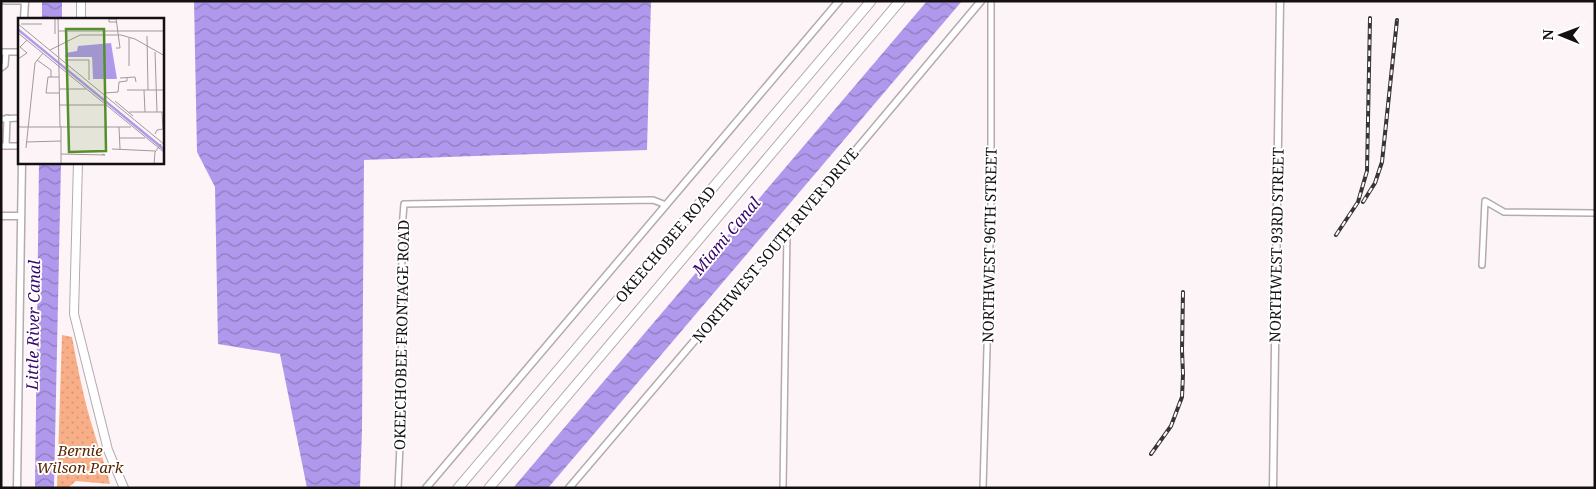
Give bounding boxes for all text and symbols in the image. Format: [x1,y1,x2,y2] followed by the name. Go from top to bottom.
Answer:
[1536,10,1586,60] north arrow
[18,18,164,164] inset map
[1538,29,1557,40] text: N
[687,143,863,347] street label: NORTHWEST SOUTH RIVER DRIVE
[977,147,1001,343] street label: NORTHWEST 96TH STREET
[1264,147,1288,343] street label: NORTHWEST 93RD STREET
[610,181,720,307] street label: OKEECHOBEE ROAD
[686,192,765,280] water label: Miami Canal
[389,220,413,450] street label: OKEECHOBEE FRONTAGE ROAD
[21,260,45,391] water label: Little River Canal
[37,440,124,477] park label: Bernie Wilson Park

